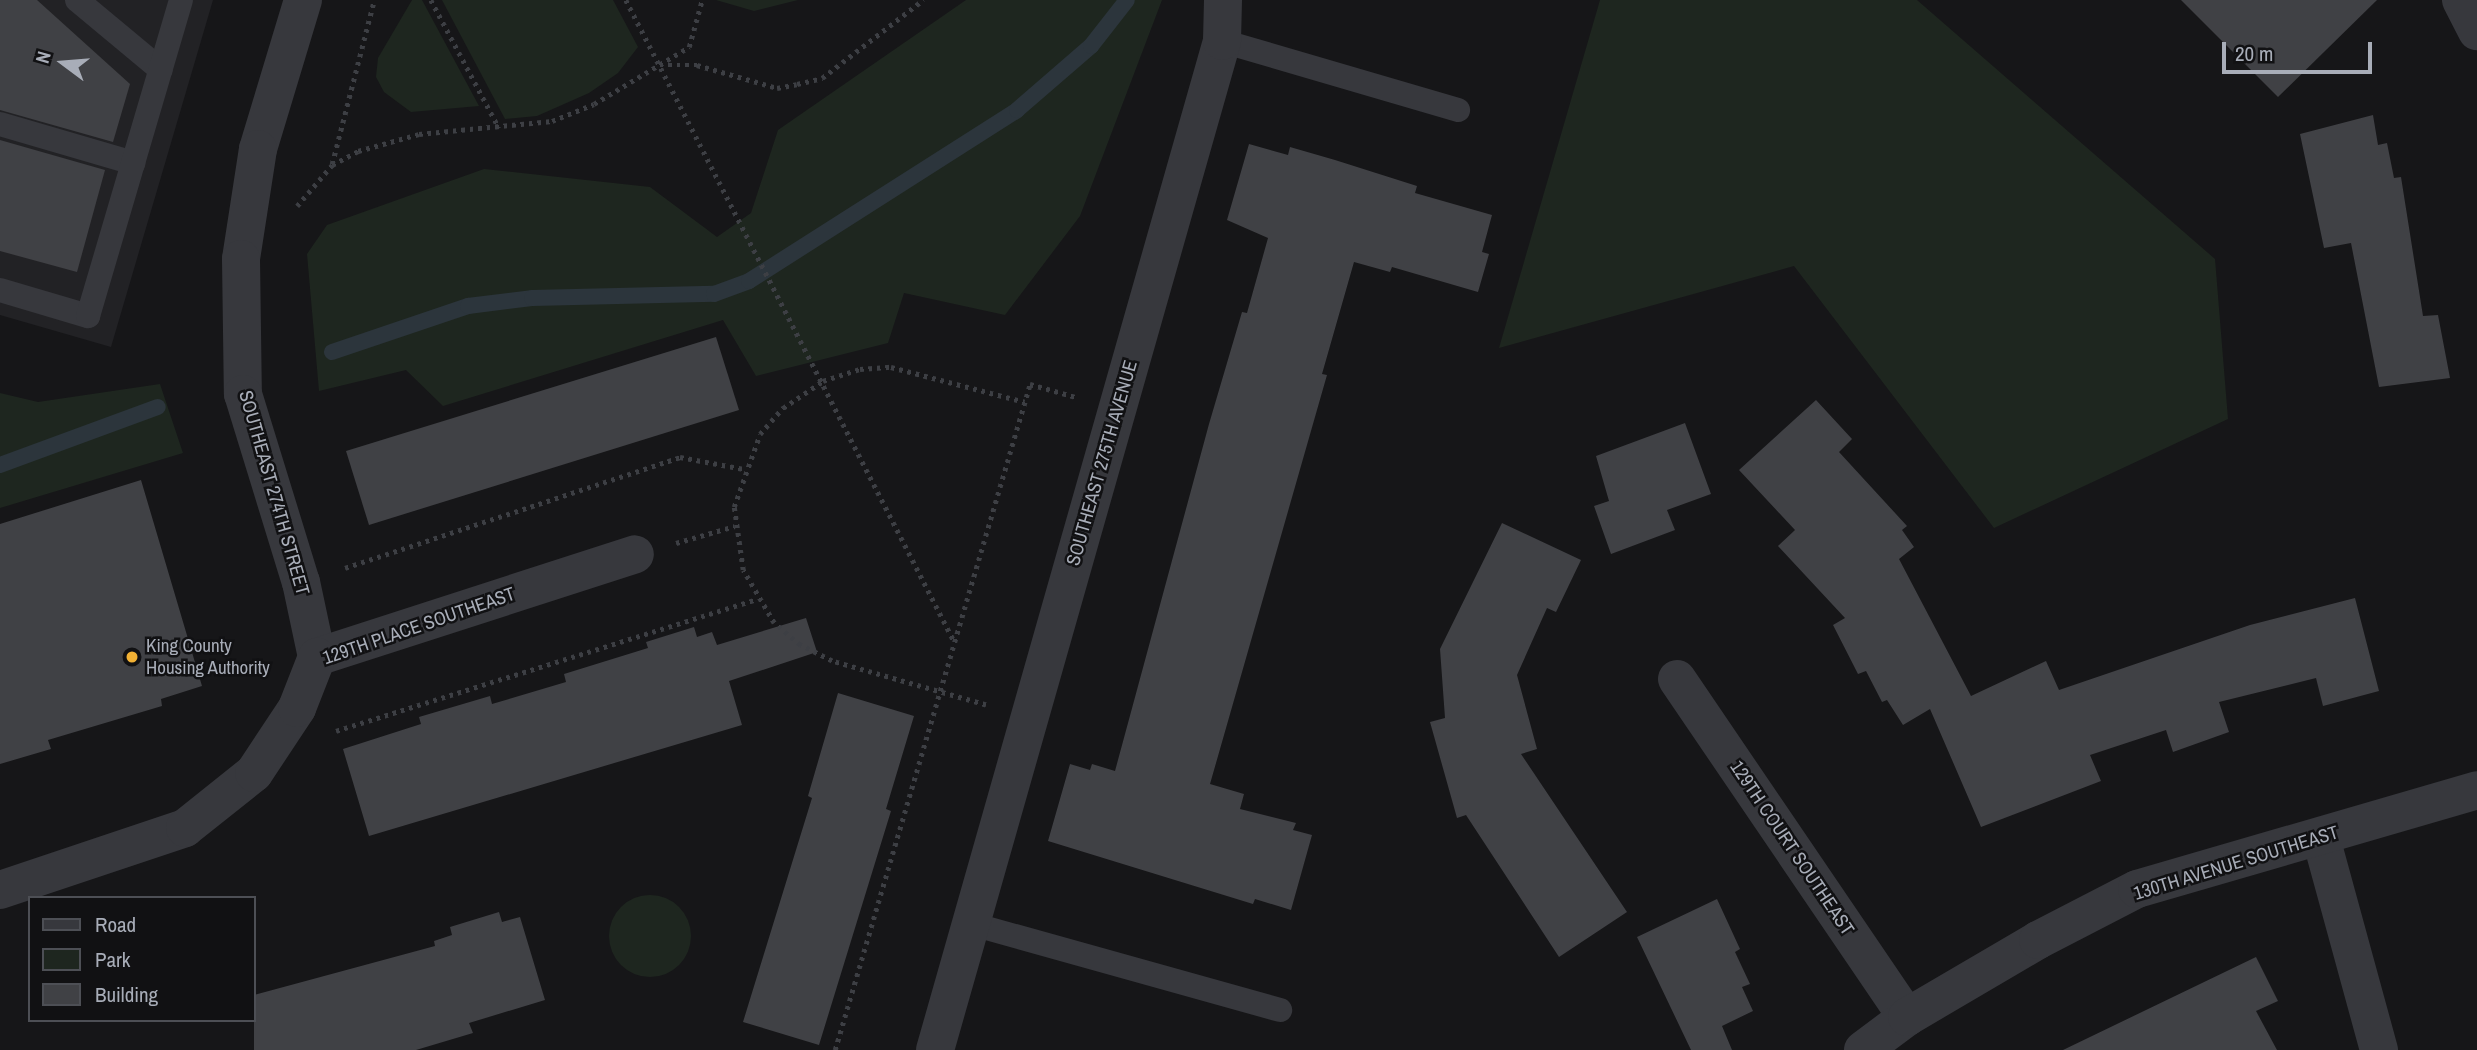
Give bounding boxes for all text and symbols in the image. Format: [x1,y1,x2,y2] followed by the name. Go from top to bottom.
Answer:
[28,28,98,98] north arrow
[2225,28,2376,72] scale bar
[2235,39,2273,68] text: 20 m
[29,48,57,66] text: N
[1062,357,1142,569] street label: SOUTHEAST 275TH AVENUE
[234,388,314,598] street label: SOUTHEAST 274TH STREET
[320,582,518,670] street label: 129TH PLACE SOUTHEAST
[146,635,271,679] place label: King County Housing Authority
[124,649,140,665] marker: King County Housing Authority
[1725,756,1859,940] street label: 129TH COURT SOUTHEAST
[2131,821,2341,905] street label: 130TH AVENUE SOUTHEAST
[28,896,256,1022] legend
[95,910,136,939] text: Road
[95,945,130,974] text: Park
[95,980,158,1009] text: Building

